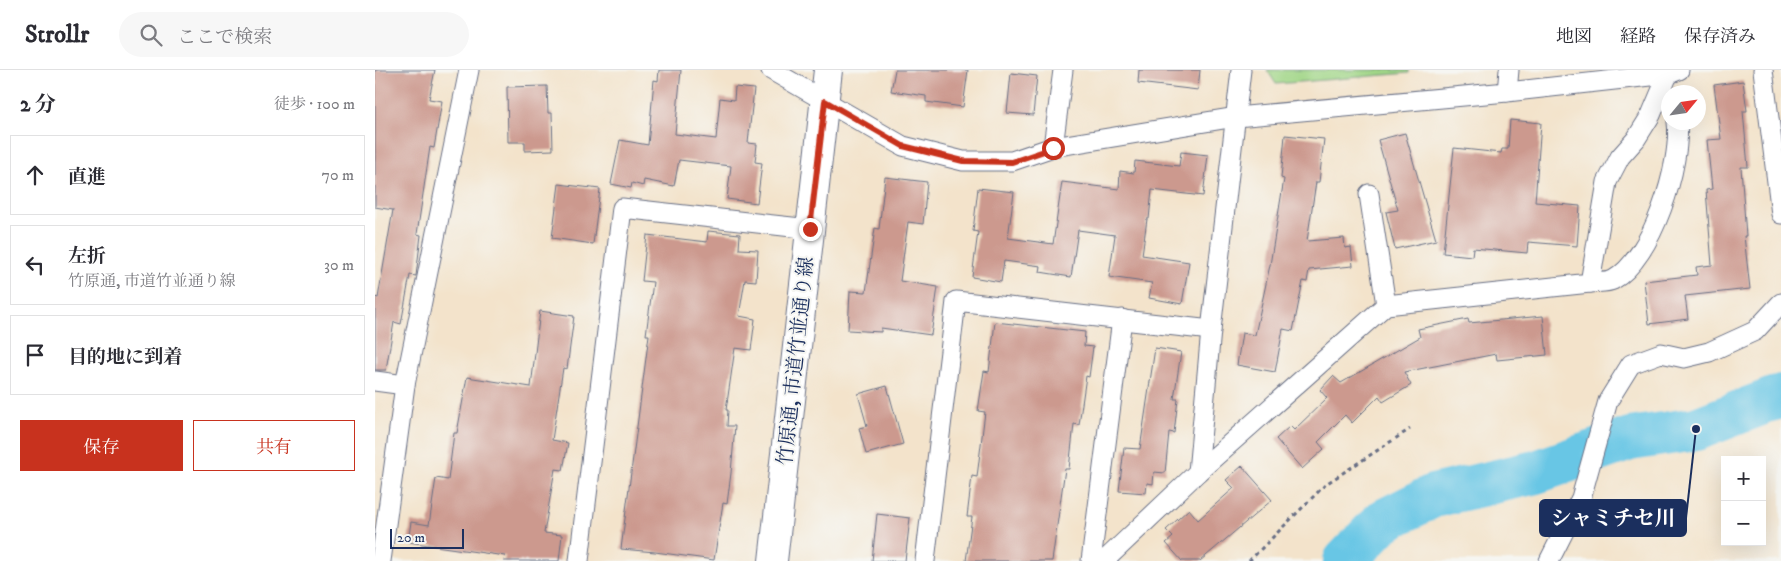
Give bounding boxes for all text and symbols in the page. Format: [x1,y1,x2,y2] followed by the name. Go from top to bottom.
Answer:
[119,12,469,57] search box
[25,20,89,50] text: Strollr
[137,21,165,49] icon: search
[177,26,272,49] text: ここで検索
[1556,26,1592,48] text: 地図
[1620,26,1656,48] text: 経路
[1684,26,1756,48] text: 保存済み
[1661,85,1706,130] north arrow
[20,92,56,118] text: 2 分
[274,94,355,114] text: 徒歩 · 100 m
[1042,137,1065,160] route start
[21,161,49,189] icon: ahead
[322,165,354,185] text: 70 m
[68,166,106,189] text: 直進
[799,218,822,241] route end
[68,245,106,268] text: 左折
[21,251,49,279] icon: left
[324,255,354,275] text: 30 m
[773,256,820,467] street label: 竹原通, 市道竹並通り線
[68,271,236,291] text: 竹原通, 市道竹並通り線
[21,341,49,369] icon: arrive
[68,346,182,369] text: 目的地に到着
[20,420,183,471] button: 保存
[193,420,355,471] button: 共有
[1721,456,1766,546] map controls
[1721,456,1766,501] button: +
[1540,500,1686,536] callout: シャミチセ川
[1721,501,1766,546] button: −
[1550,506,1676,532] text: シャミチセ川
[390,526,464,549] scale bar
[397,529,425,547] text: 20 m

